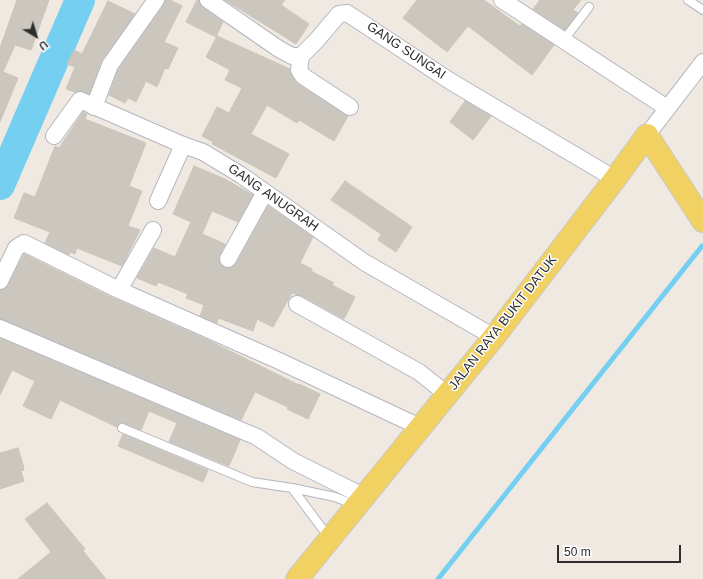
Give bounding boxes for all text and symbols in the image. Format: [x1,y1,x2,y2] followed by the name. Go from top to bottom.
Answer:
[16,16,56,56] north arrow
[364,19,448,83] street label: GANG SUNGAI
[37,38,50,53] text: U
[225,161,321,235] street label: GANG ANUGRAH
[446,253,560,393] street label: JALAN RAYA BUKIT DATUK
[559,537,683,563] scale bar
[564,545,591,559] text: 50 m

